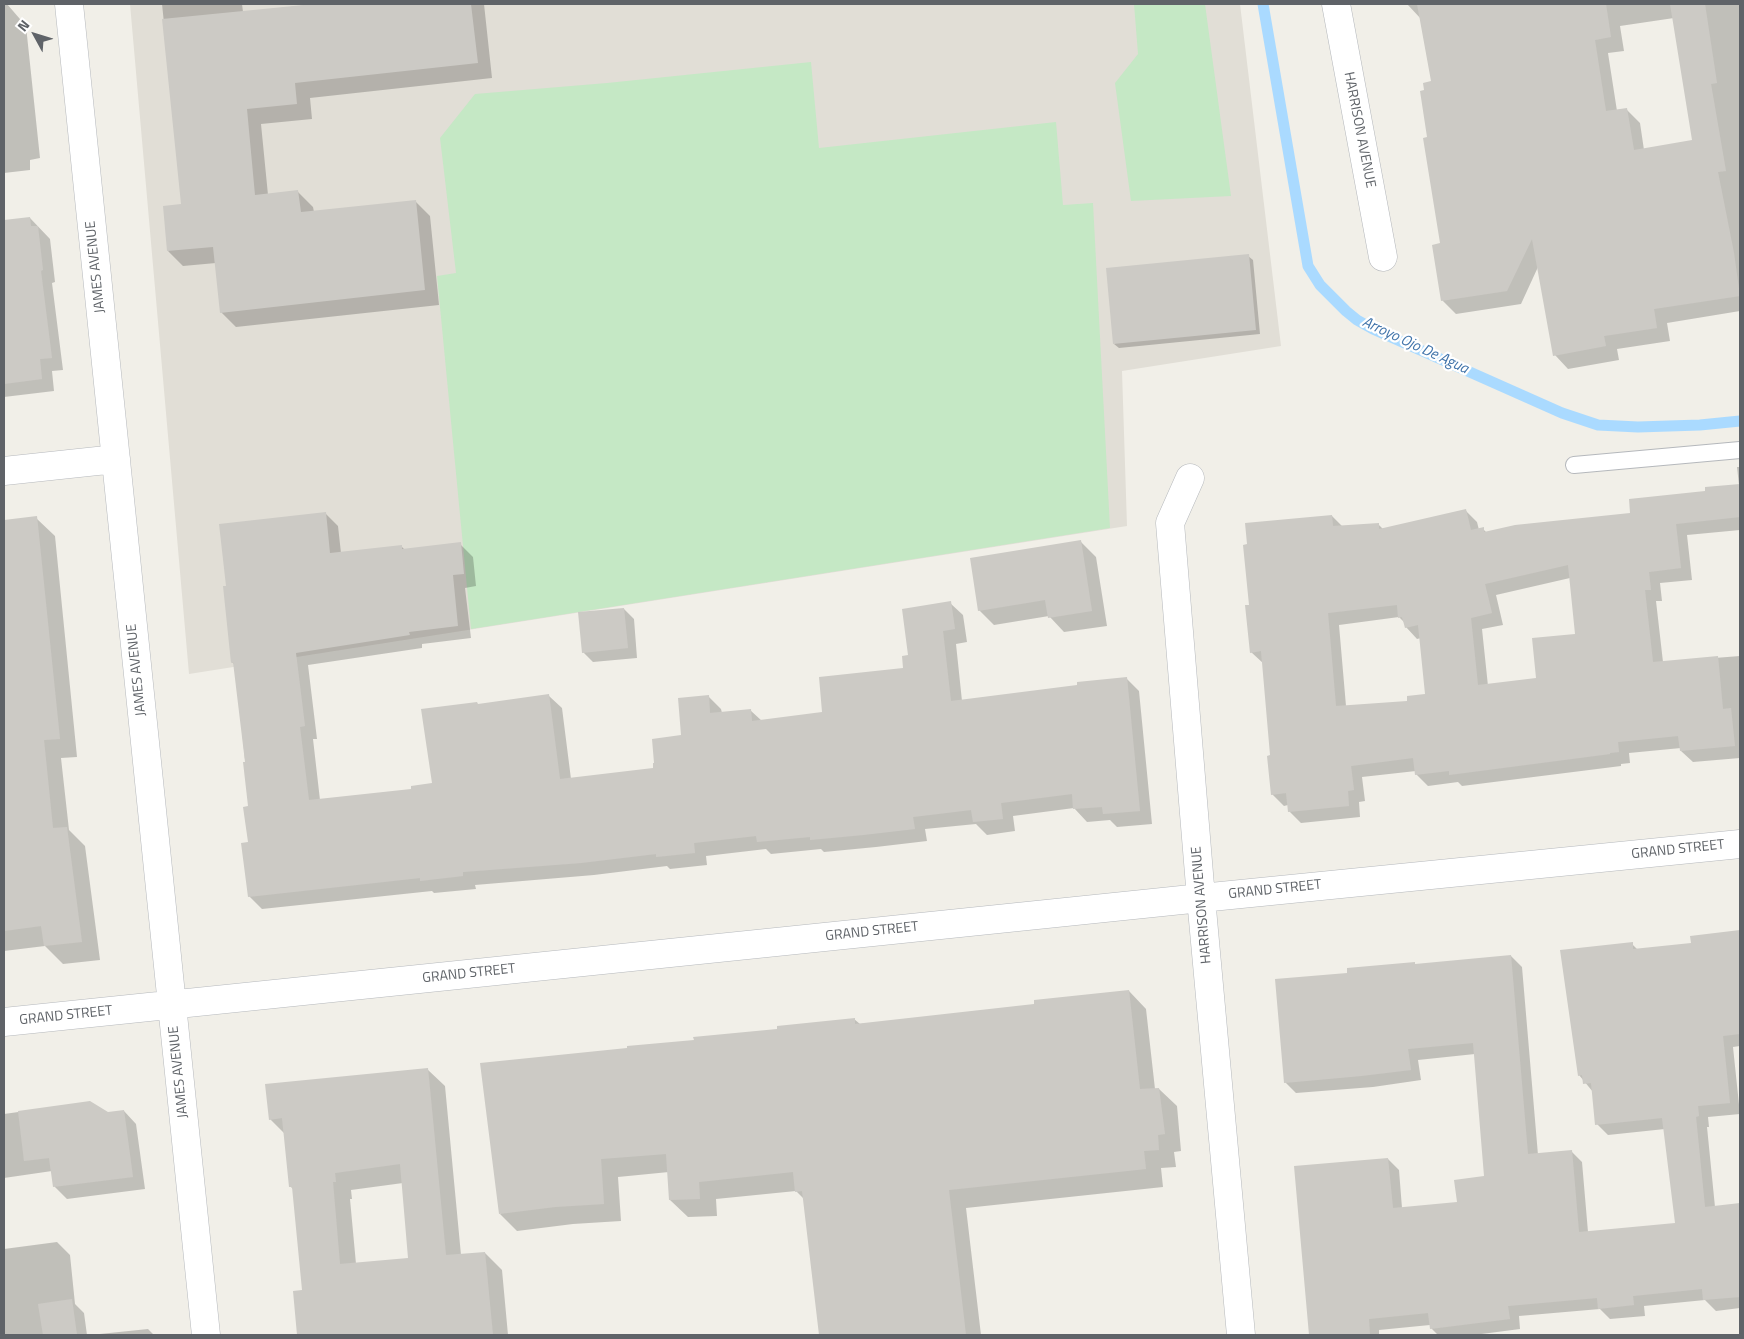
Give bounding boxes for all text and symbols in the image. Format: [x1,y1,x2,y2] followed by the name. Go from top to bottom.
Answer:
[10,10,60,60] north arrow
[12,15,34,36] text: N
[1340,71,1378,189] street label: HARRISON AVENUE
[83,220,109,314] street label: JAMES AVENUE
[1359,314,1471,378] water label: Arroyo Ojo De Agua
[124,623,150,717] street label: JAMES AVENUE
[1631,837,1725,863] street label: GRAND STREET
[1188,846,1216,964] street label: HARRISON AVENUE
[1228,877,1322,903] street label: GRAND STREET
[825,919,919,945] street label: GRAND STREET
[422,961,516,987] street label: GRAND STREET
[19,1003,113,1029] street label: GRAND STREET
[166,1025,192,1119] street label: JAMES AVENUE

